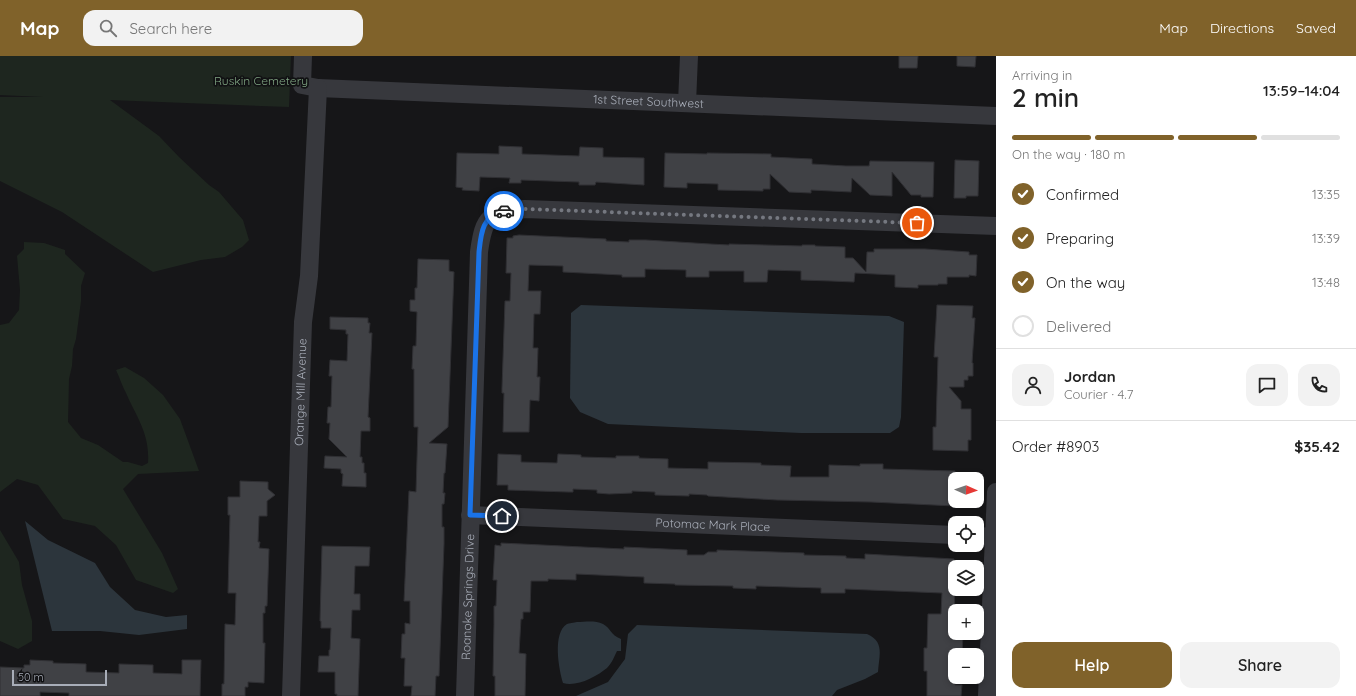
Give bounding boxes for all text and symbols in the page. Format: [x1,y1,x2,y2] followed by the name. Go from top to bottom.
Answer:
[83,10,363,46] search box
[20,16,59,40] text: Map
[97,17,119,39] icon: search
[129,19,212,38] text: Search here
[1159,19,1188,37] text: Map
[1210,19,1274,37] text: Directions
[1296,19,1336,37] text: Saved
[1012,67,1072,83] text: Arriving in
[214,73,308,88] park label: Ruskin Cemetery
[1012,81,1079,114] text: 2 min
[1263,81,1340,100] text: 13:59–14:04
[593,91,704,111] street label: 1st Street Southwest
[1012,146,1125,162] text: On the way · 180 m
[1012,183,1034,205] icon: check
[1046,185,1119,204] text: Confirmed
[1312,186,1340,202] text: 13:35
[484,191,524,231] courier
[493,200,515,222] icon: car
[900,206,934,240] pin
[906,212,928,234] icon: bag
[1012,227,1034,249] icon: check
[1046,229,1114,248] text: Preparing
[1312,230,1340,246] text: 13:39
[1012,271,1034,293] icon: check
[1046,273,1125,292] text: On the way
[1312,274,1340,290] text: 13:48
[1046,317,1111,336] text: Delivered
[291,338,309,446] street label: Orange Mill Avenue
[1012,364,1054,406] button: person
[1246,364,1288,406] button: chat
[1298,364,1340,406] button: phone
[1064,367,1116,386] text: Jordan
[1064,386,1133,402] text: Courier · 4.7
[1012,437,1099,456] text: Order #8903
[1294,437,1340,456] text: $35.42
[948,472,984,508] north arrow
[948,472,984,684] map controls
[485,499,519,533] pin
[491,505,513,527] icon: home
[655,515,771,534] street label: Potomac Mark Place
[948,516,984,552] button: locate
[458,533,477,660] street label: Roanoke Springs Drive
[948,560,984,596] button: layers
[948,604,984,640] button: +
[1012,642,1172,688] button: Help
[1180,642,1340,688] button: Share
[948,648,984,684] button: −
[12,668,107,687] scale bar
[18,670,44,684] text: 50 m

